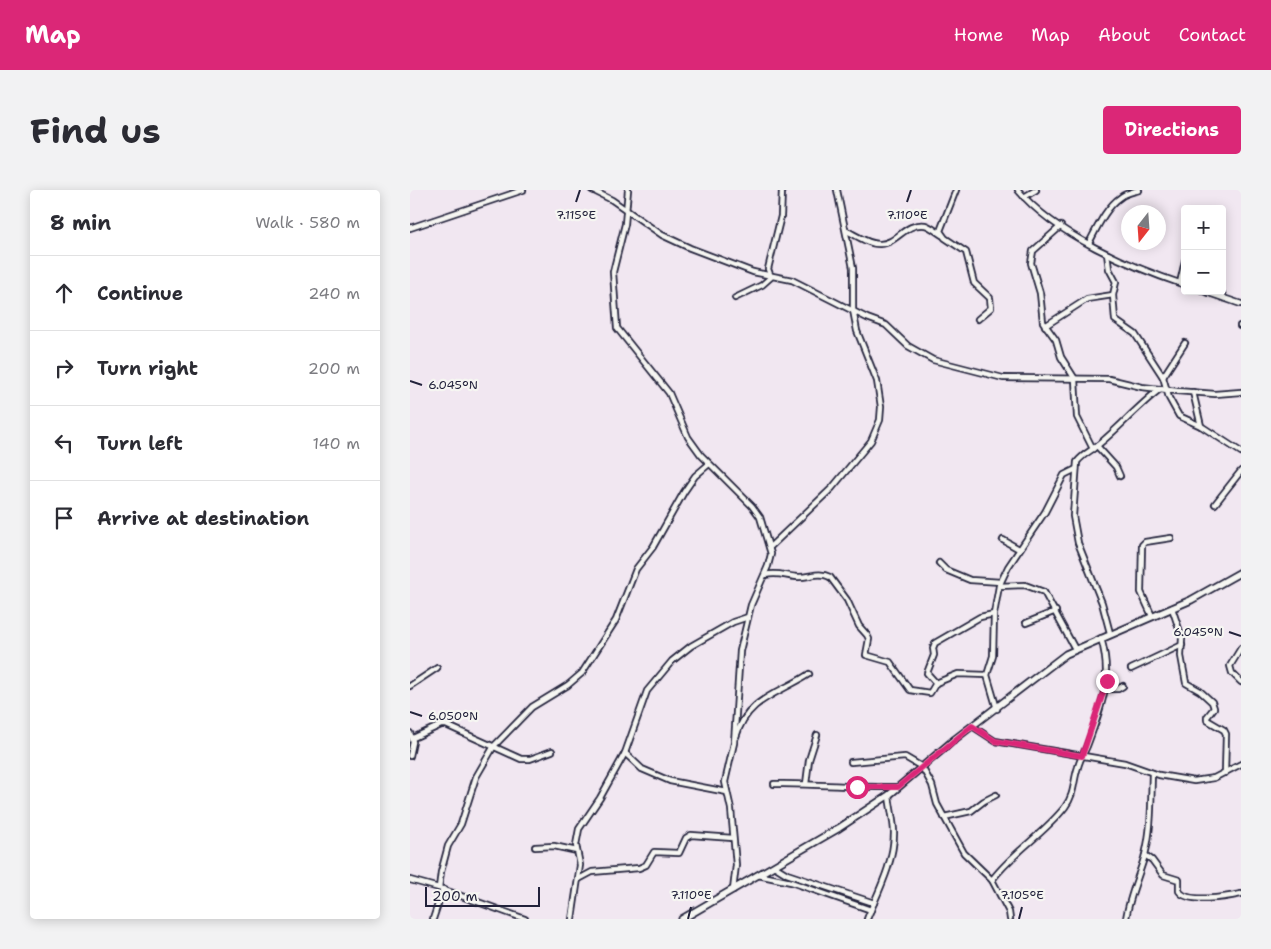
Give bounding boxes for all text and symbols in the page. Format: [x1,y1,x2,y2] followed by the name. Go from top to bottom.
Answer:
[25,19,81,51] text: Map
[954,23,1003,47] text: Home
[1031,23,1070,47] text: Map
[1098,23,1151,47] text: About
[1179,23,1246,47] text: Contact
[1103,106,1241,154] button: Directions
[30,107,161,154] text: Find us
[1121,205,1166,250] north arrow
[1181,205,1226,295] map controls
[1181,205,1226,250] button: +
[556,207,596,223] text: 7.115°E
[887,207,927,223] text: 7.110°E
[50,209,111,237] text: 8 min
[255,212,360,233] text: Walk · 580 m
[1181,250,1226,295] button: −
[50,279,78,307] icon: ahead
[97,281,183,306] text: Continue
[308,283,360,304] text: 240 m
[50,354,78,382] icon: right
[97,356,198,381] text: Turn right
[308,358,360,379] text: 200 m
[428,377,478,393] text: 6.045°N
[50,429,78,457] icon: left
[97,431,183,456] text: Turn left
[313,433,360,454] text: 140 m
[50,504,78,532] icon: arrive
[97,506,309,531] text: Arrive at destination
[1173,624,1223,640] text: 6.045°N
[1096,670,1119,693] route end
[428,708,478,724] text: 6.050°N
[846,776,869,799] route start
[425,884,540,907] scale bar
[432,887,478,905] text: 200 m
[671,887,711,903] text: 7.110°E
[1000,887,1044,903] text: 7.105°E

